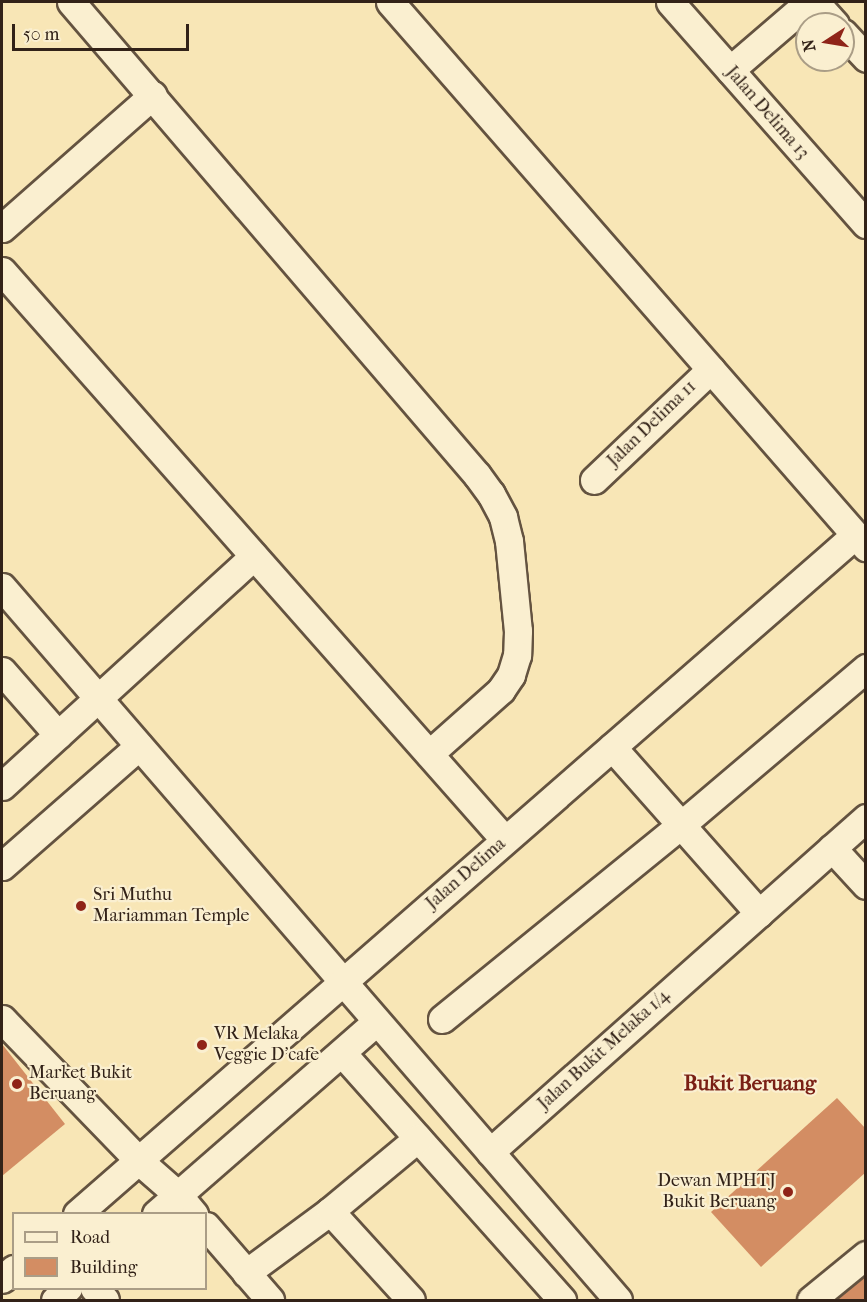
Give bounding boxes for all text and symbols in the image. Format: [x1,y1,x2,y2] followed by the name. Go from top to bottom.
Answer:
[15,12,192,50] scale bar
[795,12,855,72] north arrow
[23,24,59,45] text: 50 m
[798,38,819,53] text: N
[721,62,813,164] street label: Jalan Delima 13
[603,376,701,472] street label: Jalan Delima 11
[422,834,510,914] street label: Jalan Delima
[93,885,249,928] place label: Sri Muthu Mariamman Temple
[74,899,88,913] marker: Sri Muthu Mariamman Temple
[534,985,674,1115] street label: Jalan Bukit Melaka 1/4
[214,1024,319,1066] place label: VR Melaka Veggie D'cafe
[195,1038,209,1052] marker: VR Melaka Veggie D'cafe
[29,1063,132,1106] place label: Market Bukit Beruang
[684,1070,816,1096] district label: Bukit Beruang
[10,1077,24,1091] marker: Market Bukit Beruang
[657,1171,776,1214] place label: Dewan MPHTJ Bukit Beruang
[781,1185,795,1199] marker: Dewan MPHTJ Bukit Beruang
[12,1212,207,1290] legend
[70,1227,110,1248] text: Road
[70,1257,137,1278] text: Building

